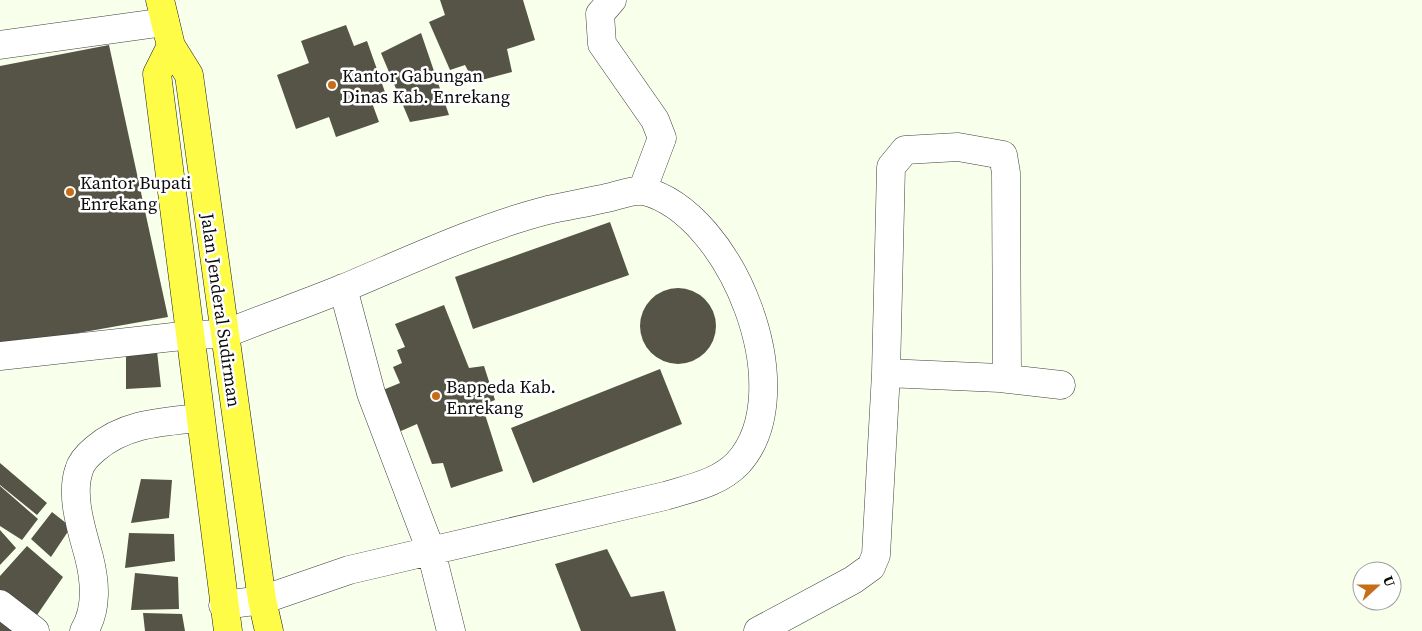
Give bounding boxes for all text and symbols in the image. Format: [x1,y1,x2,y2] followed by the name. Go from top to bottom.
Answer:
[342,63,510,109] place label: Kantor Gabungan Dinas Kab. Enrekang
[326,79,338,91] marker: Kantor Gabungan Dinas Kab. Enrekang
[80,170,191,216] place label: Kantor Bupati Enrekang
[64,186,76,198] marker: Kantor Bupati Enrekang
[195,210,247,409] street label: Jalan Jenderal Sudirman
[446,374,556,420] place label: Bappeda Kab. Enrekang
[430,390,442,402] marker: Bappeda Kab. Enrekang
[1352,561,1402,611] north arrow
[1378,573,1400,590] text: U

